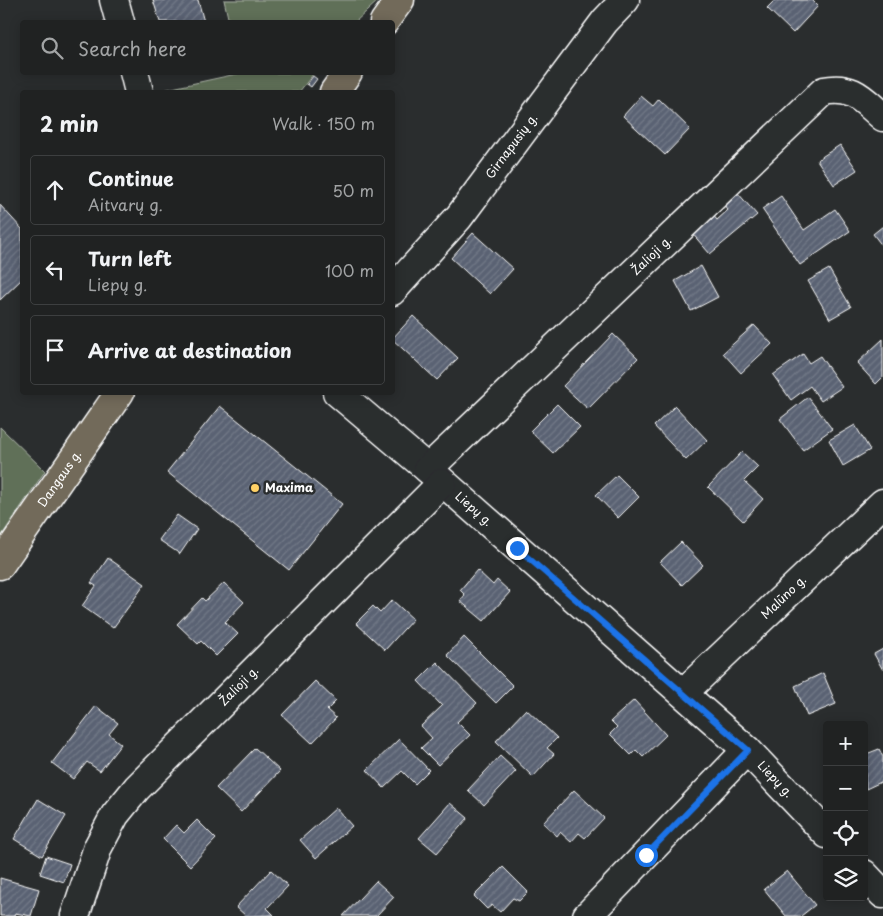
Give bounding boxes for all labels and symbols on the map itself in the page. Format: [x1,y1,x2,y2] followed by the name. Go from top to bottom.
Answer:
[480,109,541,182] street label: Girnapusių g.
[627,231,675,279] street label: Žalioji g.
[33,446,85,510] street label: Dangaus g.
[265,478,314,496] place label: Maxima
[249,482,261,494] marker: Maxima
[452,487,497,530] street label: Liepų g.
[506,537,529,560] route end
[756,571,810,623] street label: Malūno g.
[214,661,262,709] street label: Žalioji g.
[754,756,798,801] street label: Liepų g.
[635,844,658,867] route start

